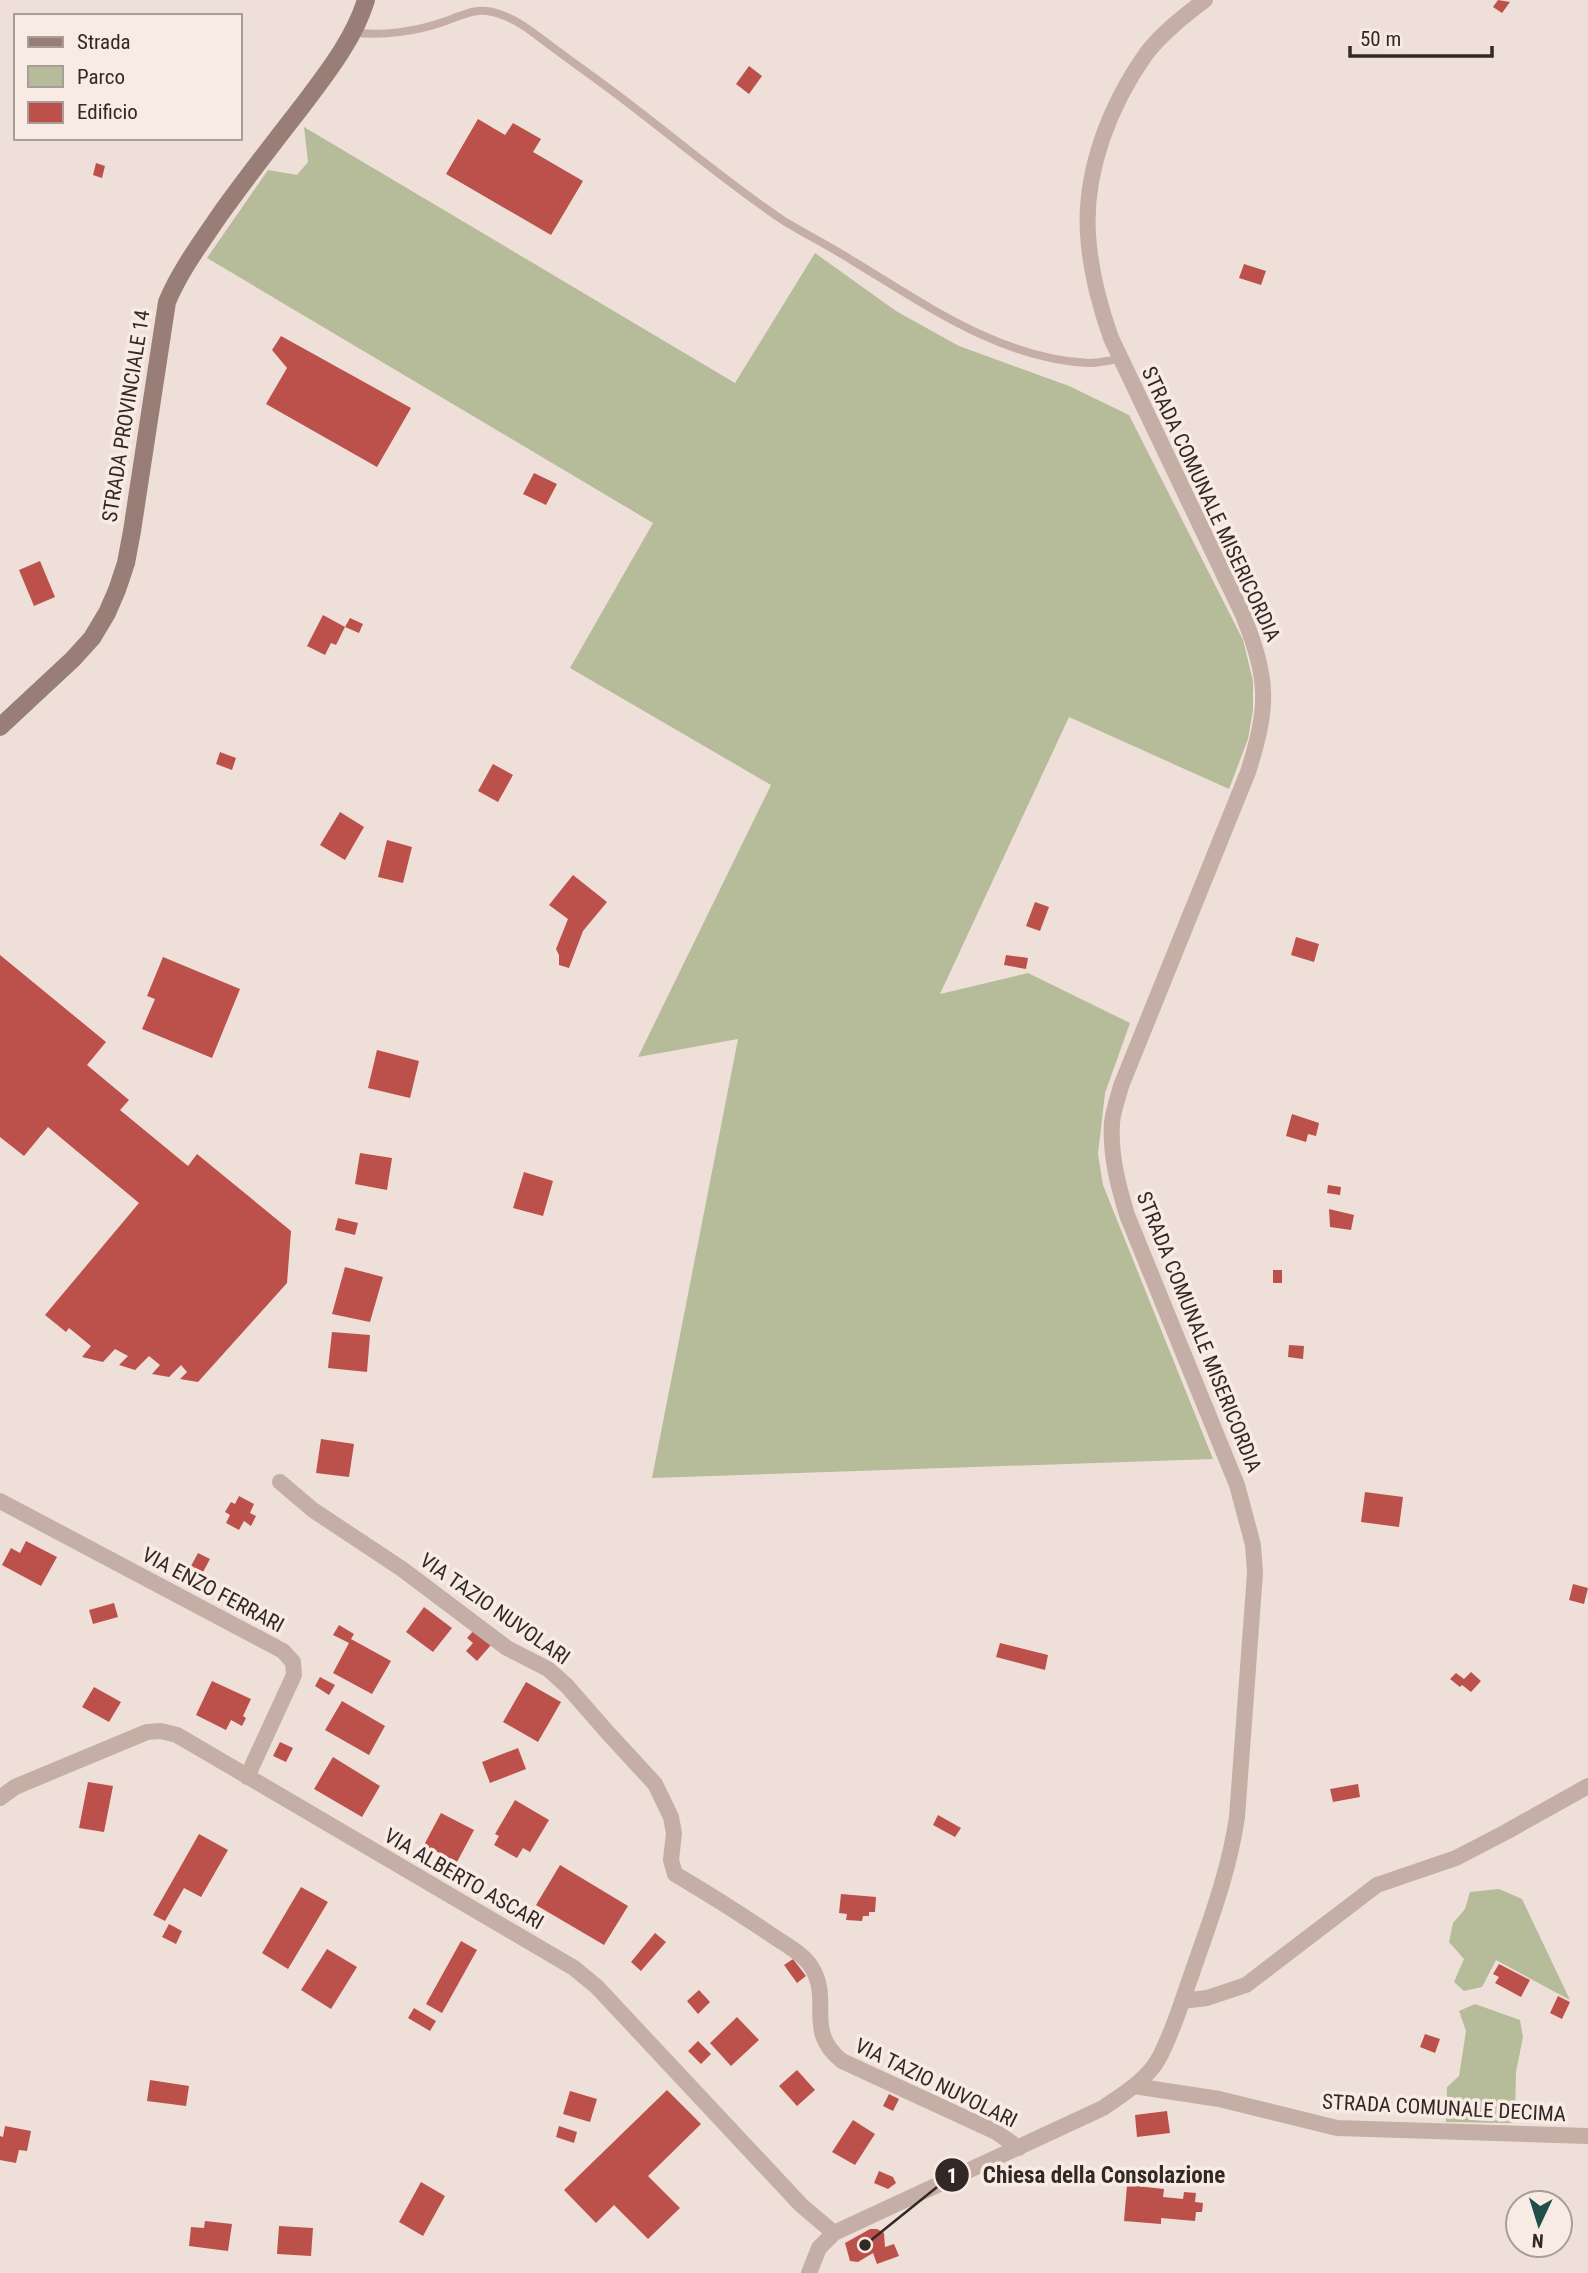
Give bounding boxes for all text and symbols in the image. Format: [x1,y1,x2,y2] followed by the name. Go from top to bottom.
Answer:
[14,14,242,140] legend
[1350,14,1492,58] scale bar
[1360,27,1401,51] text: 50 m
[77,30,131,54] text: Strada
[77,65,125,89] text: Parco
[77,100,138,124] text: Edificio
[97,308,155,524] street label: STRADA PROVINCIALE 14
[1137,363,1285,645] street label: STRADA COMUNALE MISERICORDIA
[1132,1188,1266,1476] street label: STRADA COMUNALE MISERICORDIA
[138,1543,288,1637] street label: VIA ENZO FERRARI
[415,1548,575,1670] street label: VIA TAZIO NUVOLARI
[380,1824,548,1934] street label: VIA ALBERTO ASCARI
[851,2033,1021,2133] street label: VIA TAZIO NUVOLARI
[1321,2090,1567,2126] street label: STRADA COMUNALE DECIMA
[934,2153,1240,2197] callout: Chiesa della Consolazione
[983,2162,1225,2189] text: Chiesa della Consolazione
[947,2164,957,2188] text: 1
[1504,2189,1574,2259] north arrow
[1531,2229,1544,2252] text: N

